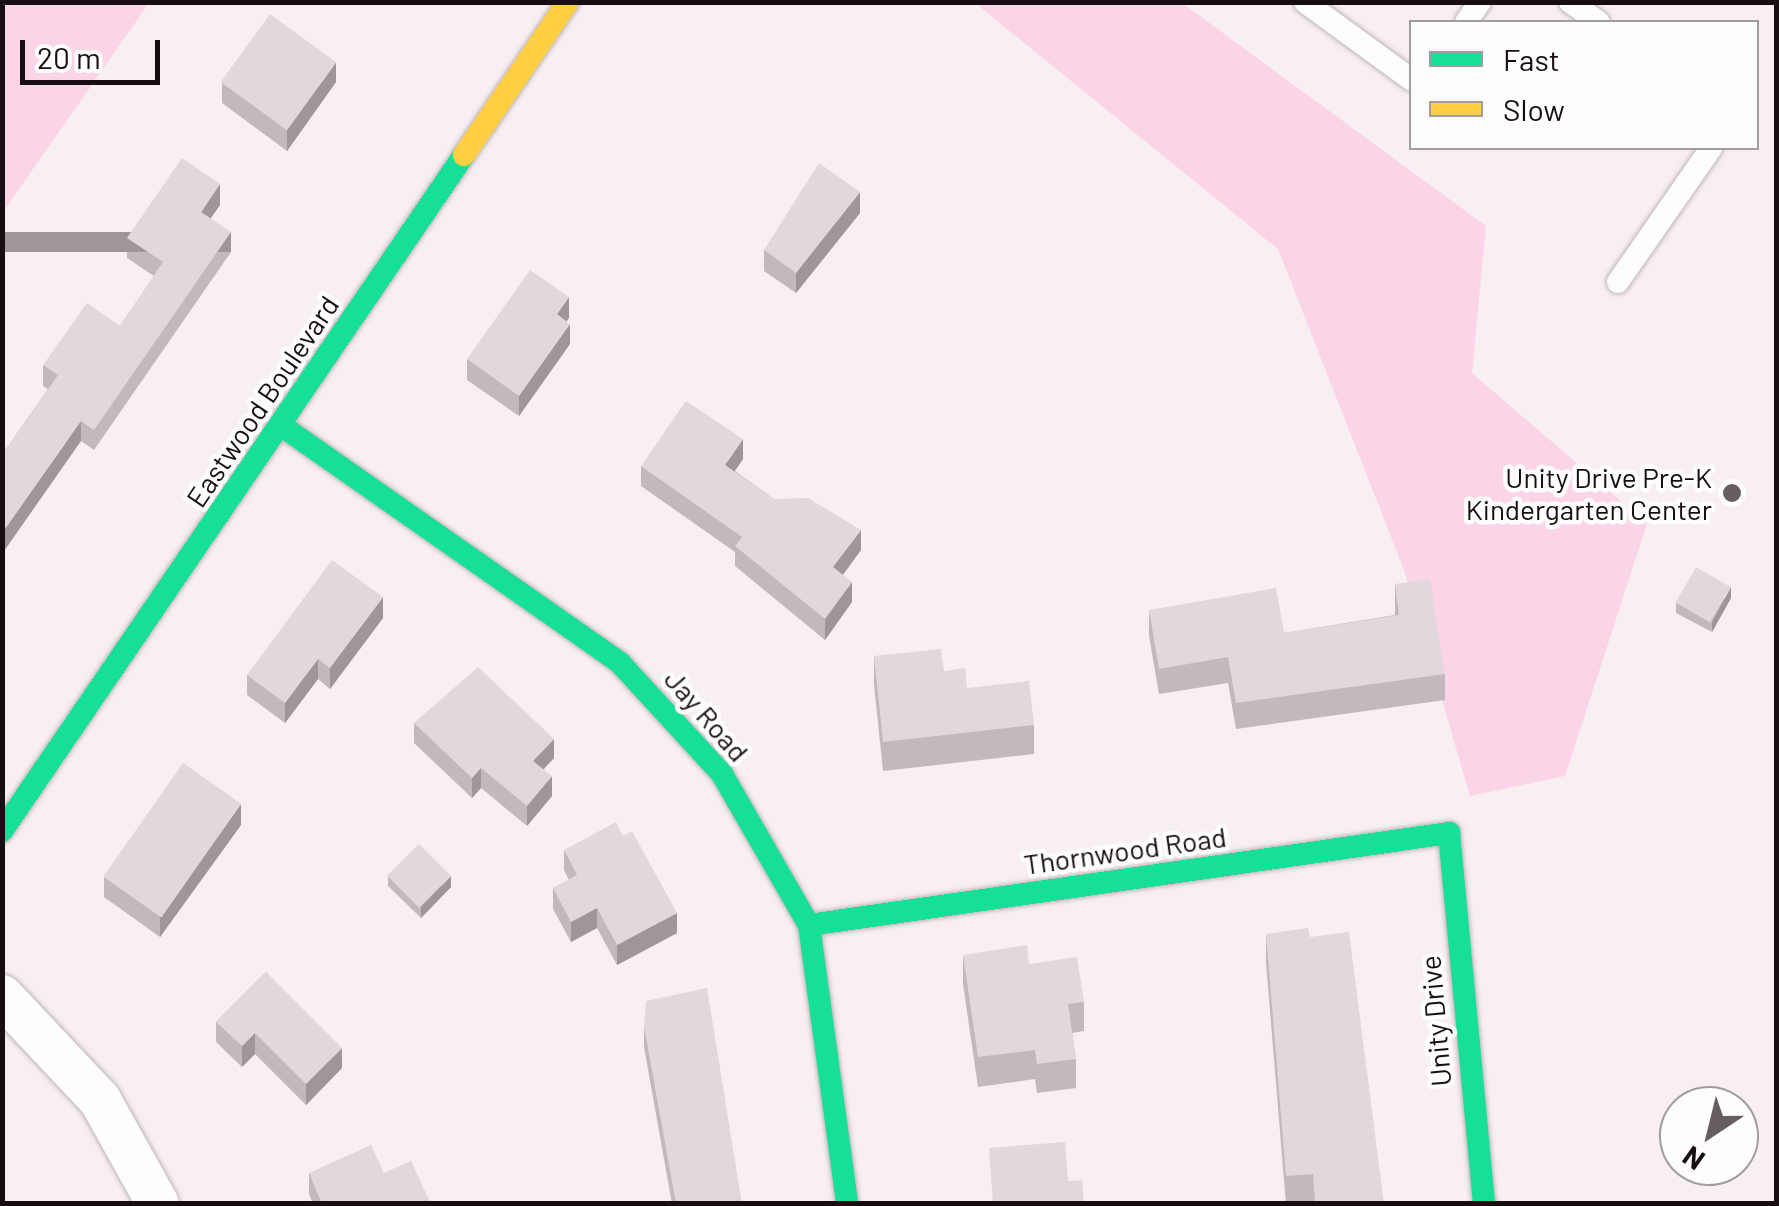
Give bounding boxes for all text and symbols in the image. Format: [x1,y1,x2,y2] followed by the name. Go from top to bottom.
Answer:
[25,20,165,82] scale bar
[1409,20,1759,150] legend
[37,39,101,75] text: 20 m
[1503,41,1560,77] text: Fast
[1503,91,1565,127] text: Slow
[179,289,345,513] street label: Eastwood Boulevard
[1466,460,1712,526] place label: Unity Drive Pre-K Kindergarten Center
[1721,482,1743,504] marker: Unity Drive Pre-K Kindergarten Center
[658,662,756,768] street label: Jay Road
[1022,819,1228,881] street label: Thornwood Road
[1413,954,1457,1088] street label: Unity Drive
[1659,1086,1759,1186] north arrow
[1676,1140,1710,1178] text: N

